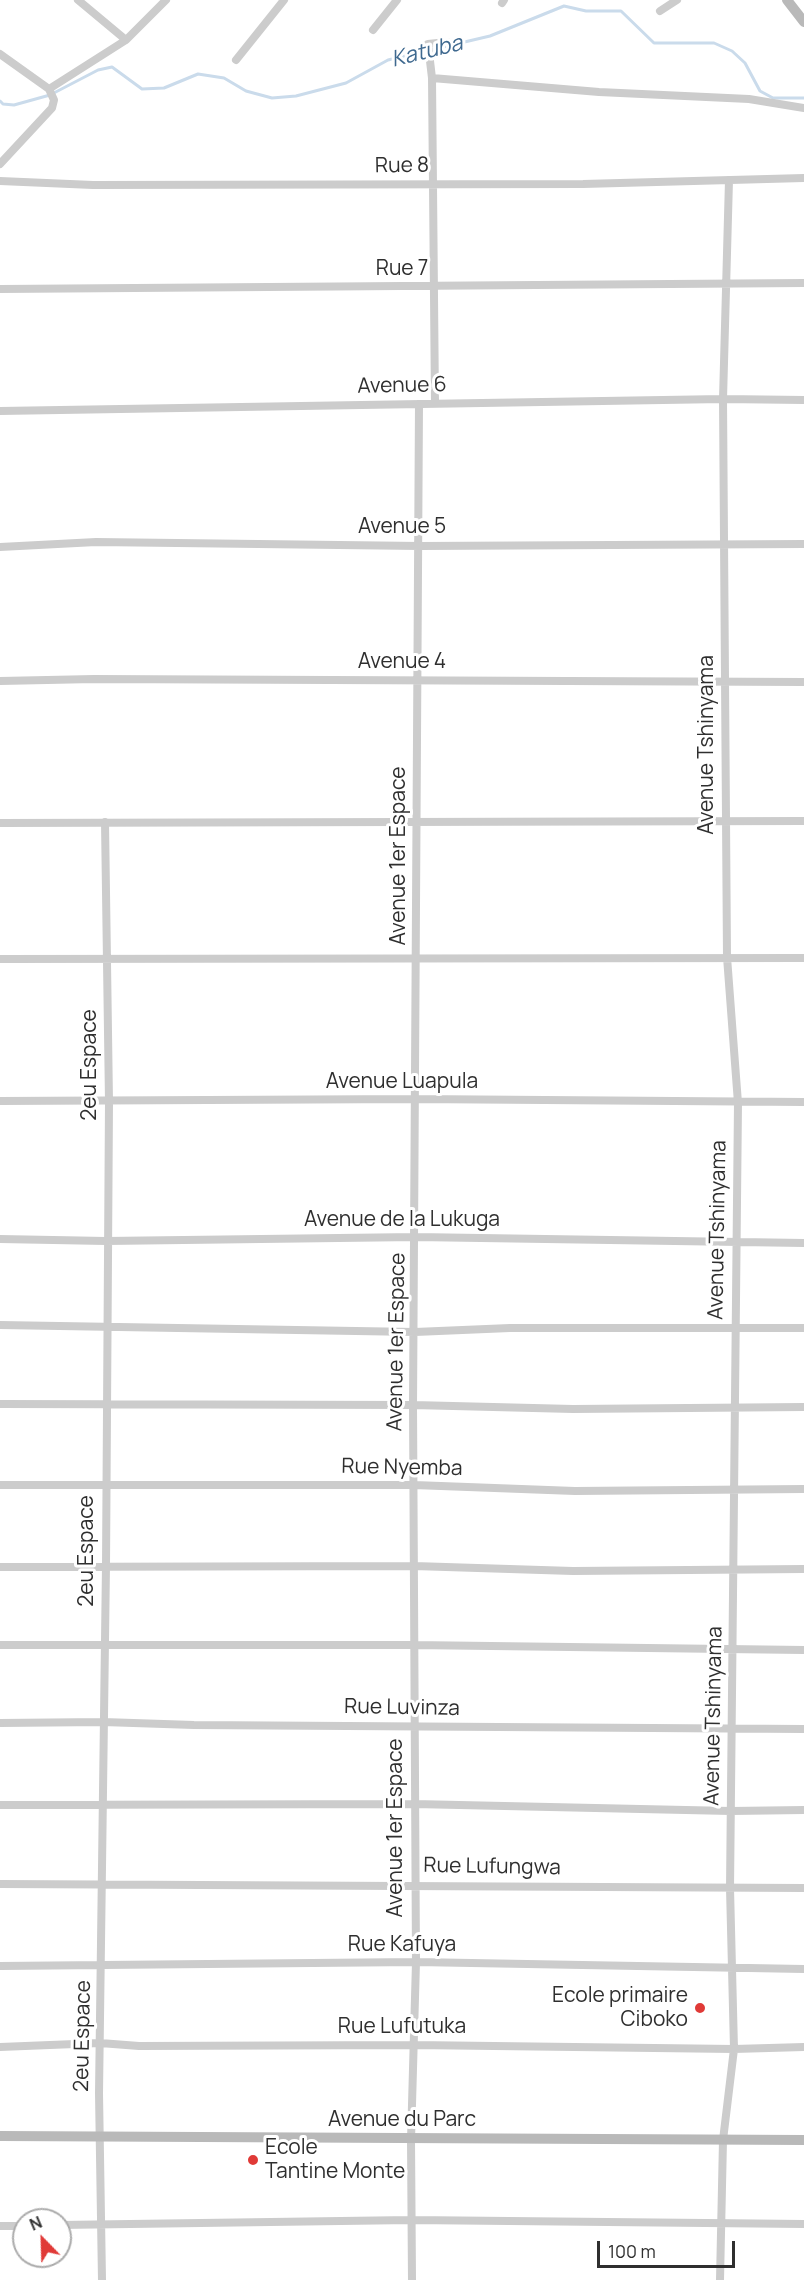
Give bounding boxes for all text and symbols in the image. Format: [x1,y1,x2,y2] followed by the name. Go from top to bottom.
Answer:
[389,30,465,74] water label: Katuba
[375,153,429,179] street label: Rue 8
[376,256,428,282] street label: Rue 7
[357,373,447,399] street label: Avenue 6
[358,514,446,540] street label: Avenue 5
[358,649,446,675] street label: Avenue 4
[694,655,720,835] street label: Avenue Tshinyama
[386,766,412,946] street label: Avenue 1er Espace
[77,1009,103,1121] street label: 2eu Espace
[326,1069,478,1095] street label: Avenue Luapula
[704,1140,732,1320] street label: Avenue Tshinyama
[304,1207,500,1233] street label: Avenue de la Lukuga
[383,1252,411,1432] street label: Avenue 1er Espace
[341,1454,463,1482] street label: Rue Nyemba
[74,1495,100,1607] street label: 2eu Espace
[700,1626,728,1806] street label: Avenue Tshinyama
[344,1694,460,1722] street label: Rue Luvinza
[383,1738,409,1918] street label: Avenue 1er Espace
[423,1853,561,1881] street label: Rue Lufungwa
[348,1932,456,1958] street label: Rue Kafuya
[69,1980,97,2092] street label: 2eu Espace
[552,1983,688,2033] place label: Ecole primaire Ciboko
[693,2001,707,2015] marker: Ecole primaire Ciboko
[338,2014,466,2040] street label: Rue Lufutuka
[328,2107,476,2133] street label: Avenue du Parc
[265,2135,405,2185] place label: Ecole Tantine Monte
[246,2153,260,2167] marker: Ecole Tantine Monte
[12,2208,72,2268] north arrow
[26,2211,45,2236] text: N
[600,2229,738,2267] scale bar
[608,2239,656,2263] text: 100 m

